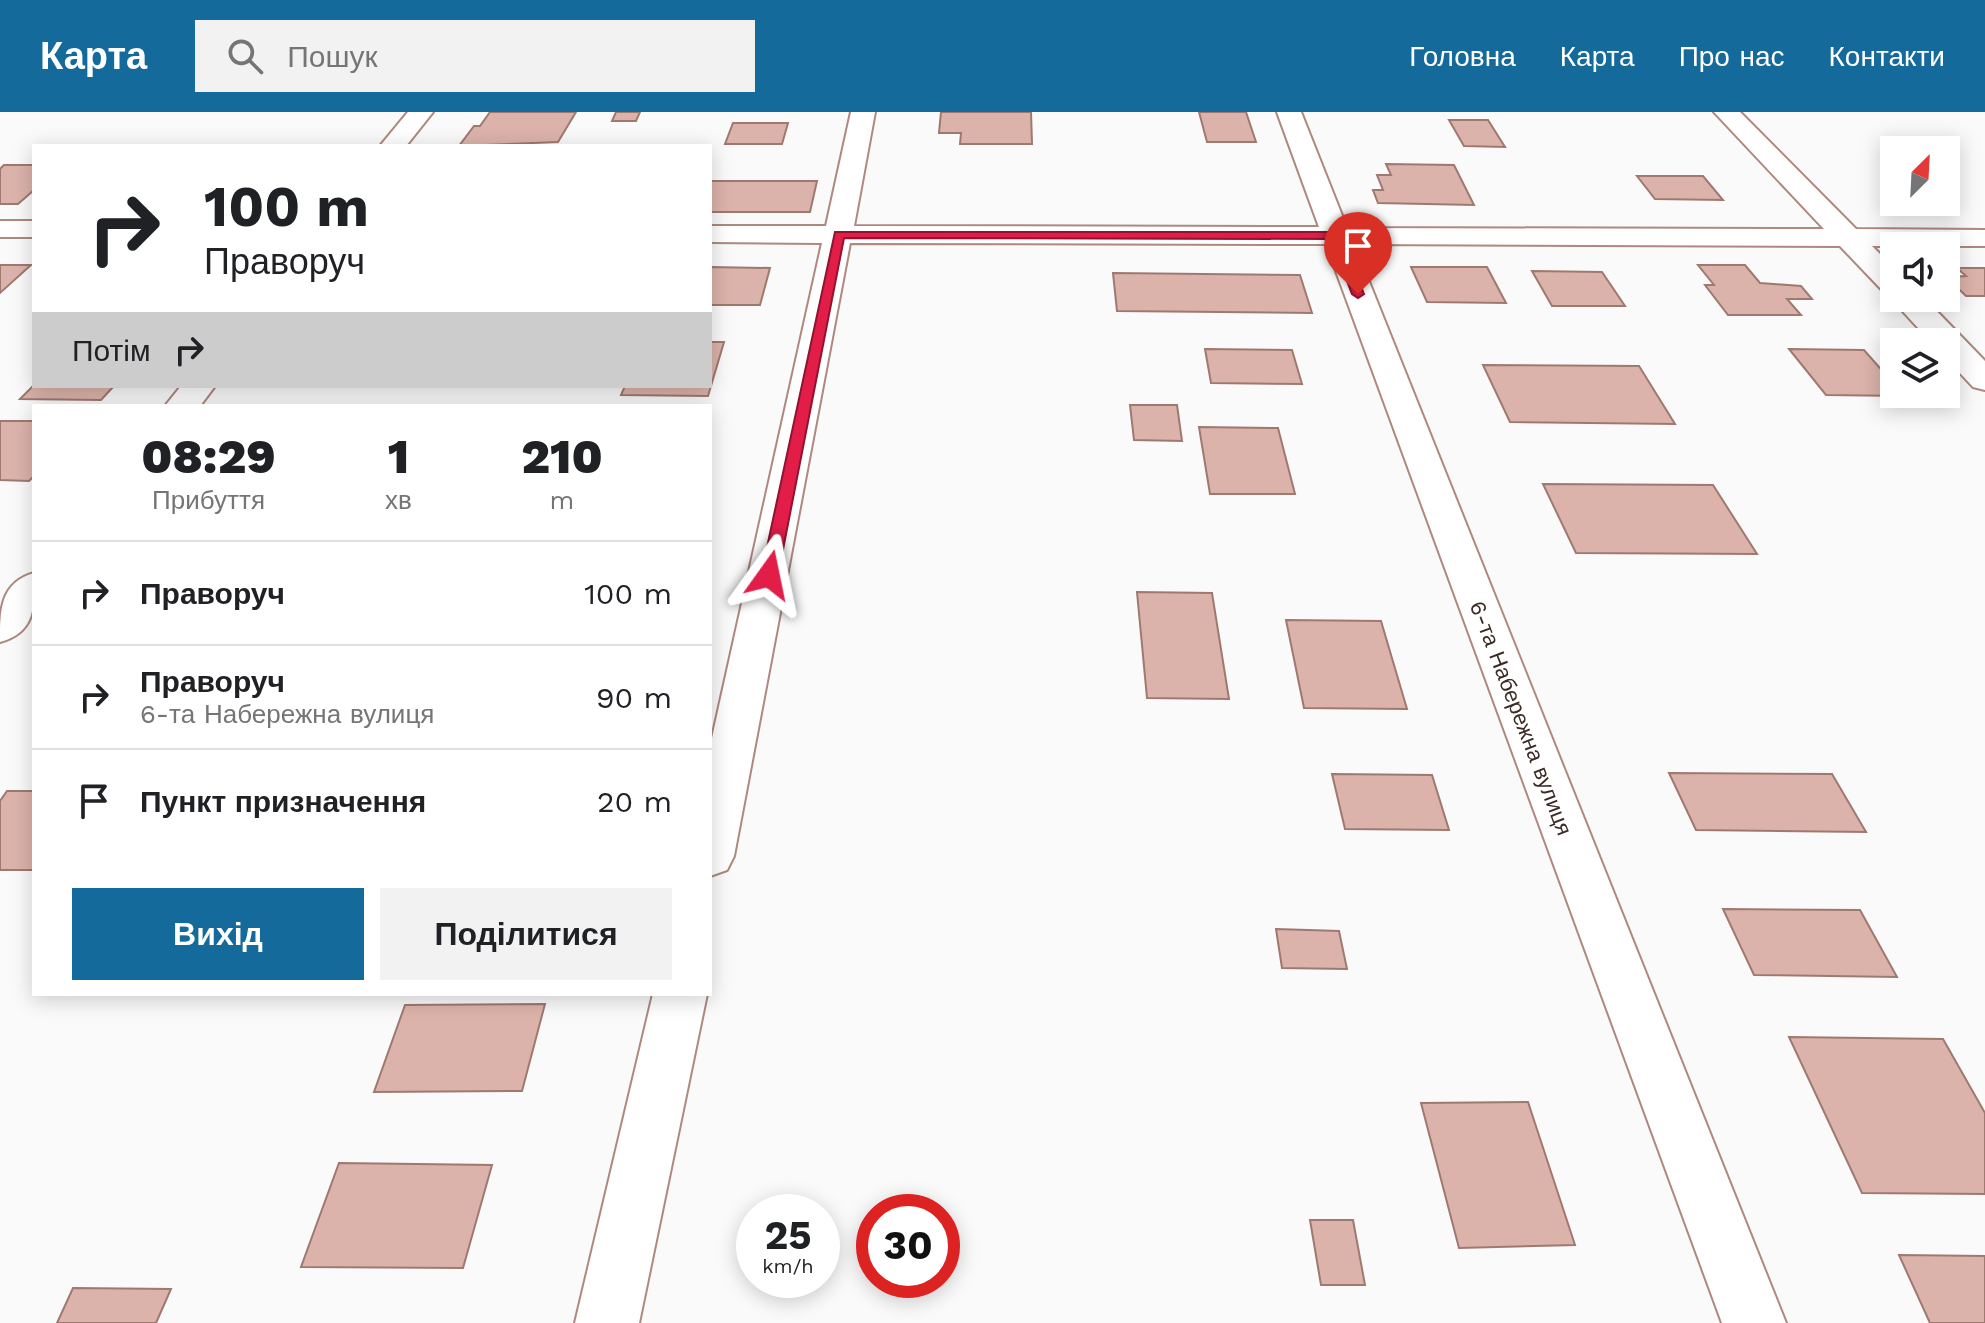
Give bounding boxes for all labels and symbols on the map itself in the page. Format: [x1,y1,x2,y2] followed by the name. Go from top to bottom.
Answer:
[1880,136,1960,216] north arrow
[1324,212,1392,294] pin
[727,533,811,617] position arrow
[1465,597,1577,839] street label: 6-та Набережна вулиця
[856,1194,960,1298] speed limit sign: 30

